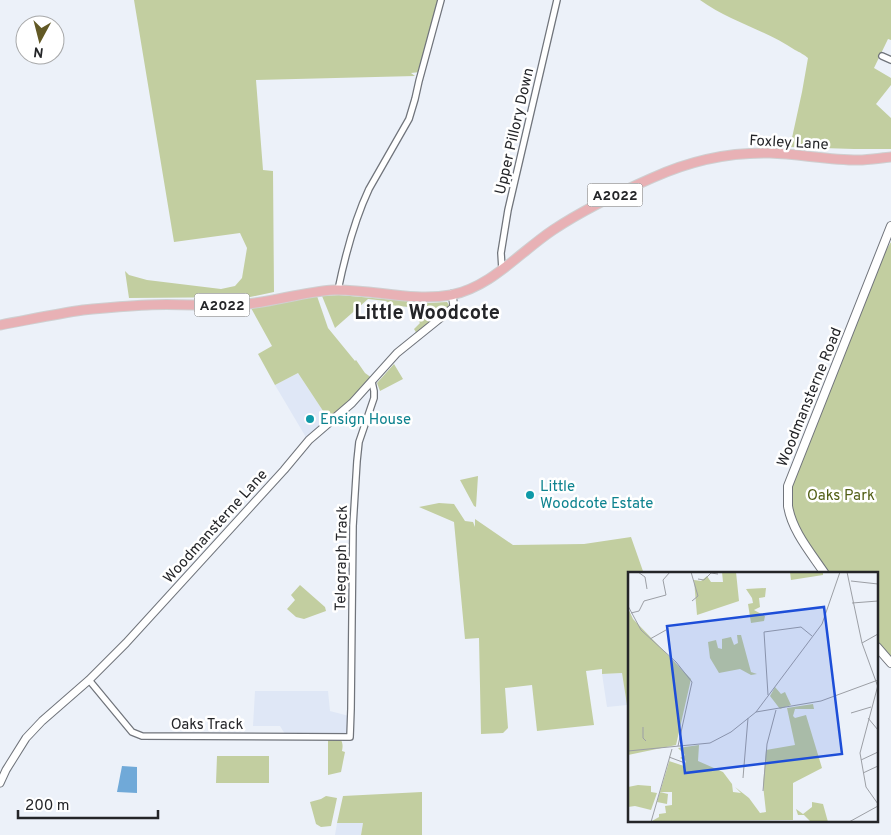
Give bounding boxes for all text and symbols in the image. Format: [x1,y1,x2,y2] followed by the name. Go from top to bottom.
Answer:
[15,15,65,65] north arrow
[33,42,45,60] text: N
[492,66,539,196] street label: Upper Pillory Down
[749,132,829,155] street label: Foxley Lane
[588,184,642,206] road number: A2022
[194,294,250,316] road number: A2022
[354,301,500,327] district label: Little Woodcote
[774,325,847,470] street label: Woodmansterne Road
[320,411,411,430] place label: Ensign House
[304,413,316,425] marker: Ensign House
[160,466,272,588] street label: Woodmansterne Lane
[540,478,653,514] place label: Little Woodcote Estate
[807,487,875,506] park label: Oaks Park
[524,489,536,501] marker: Little Woodcote Estate
[332,505,353,611] street label: Telegraph Track
[628,572,878,822] inset map
[171,716,243,735] street label: Oaks Track
[18,788,158,820] scale bar
[25,797,70,816] text: 200 m

